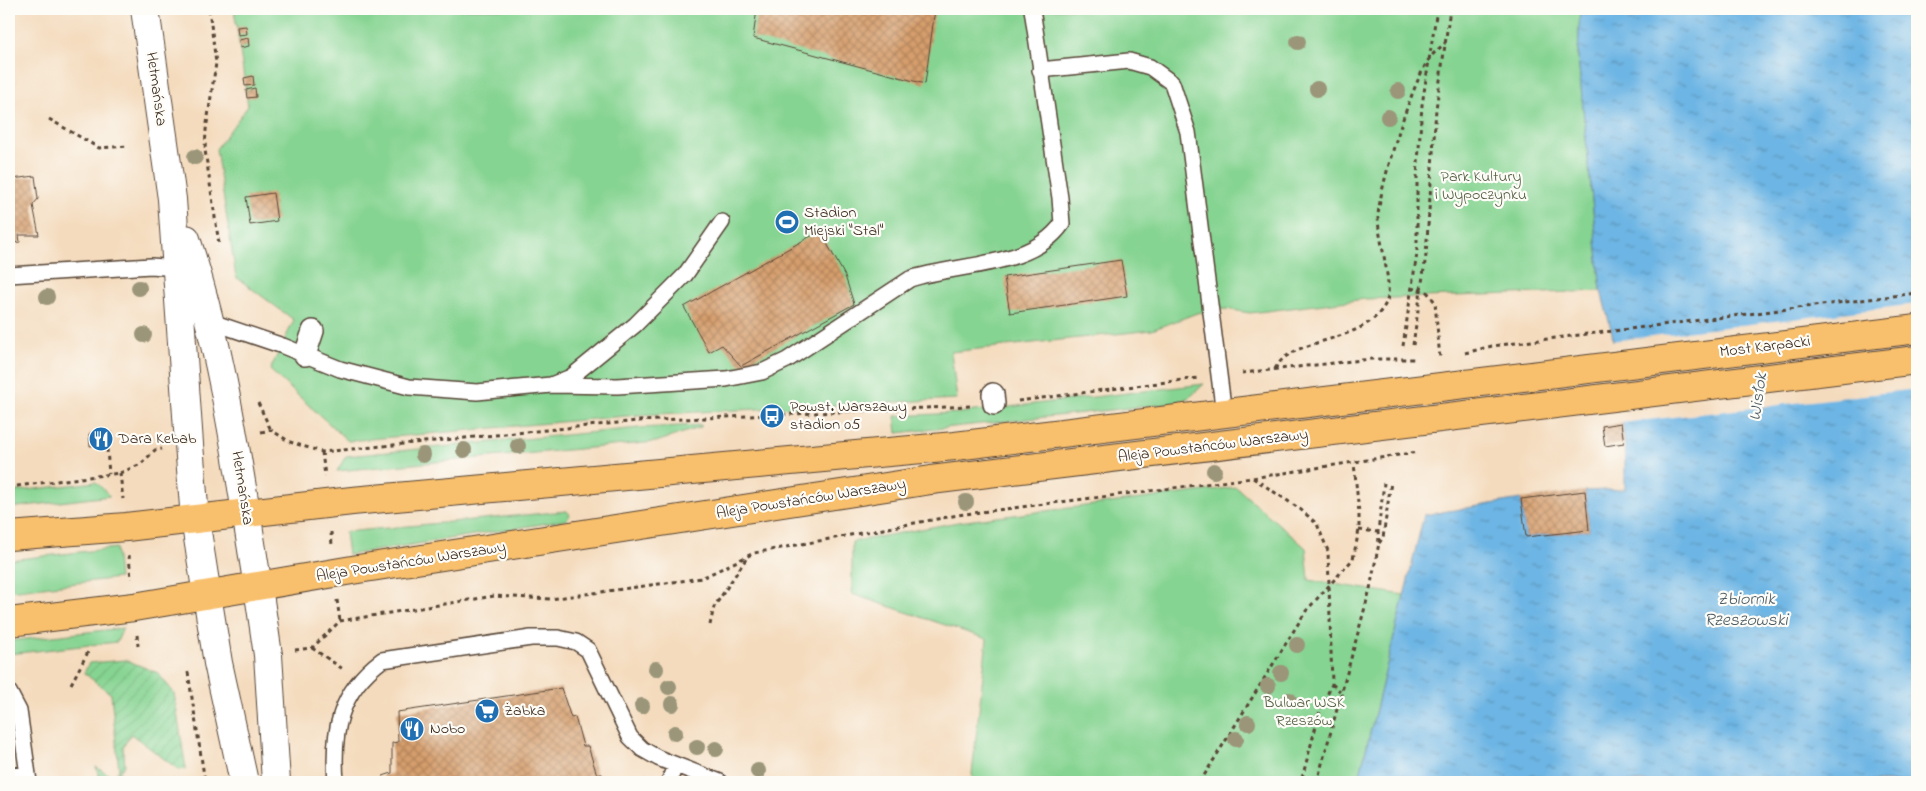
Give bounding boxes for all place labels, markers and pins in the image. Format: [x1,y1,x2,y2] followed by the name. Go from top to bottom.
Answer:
[804,201,884,243] place label: Stadion Miejski "Stal"
[774,209,800,235] sports icon: Stadion Miejski "Stal"
[790,395,907,437] place label: Powst. Warszawy stadion 05
[759,403,785,429] bus stop icon: Powst. Warszawy stadion 05
[88,426,114,452] restaurant icon: Dara Kebab
[117,427,197,451] place label: Dara Kebab
[474,698,500,724] supermarket icon: Żabka
[504,699,545,723] place label: Żabka
[399,716,425,742] restaurant icon: Nobo
[430,717,465,741] place label: Nobo

